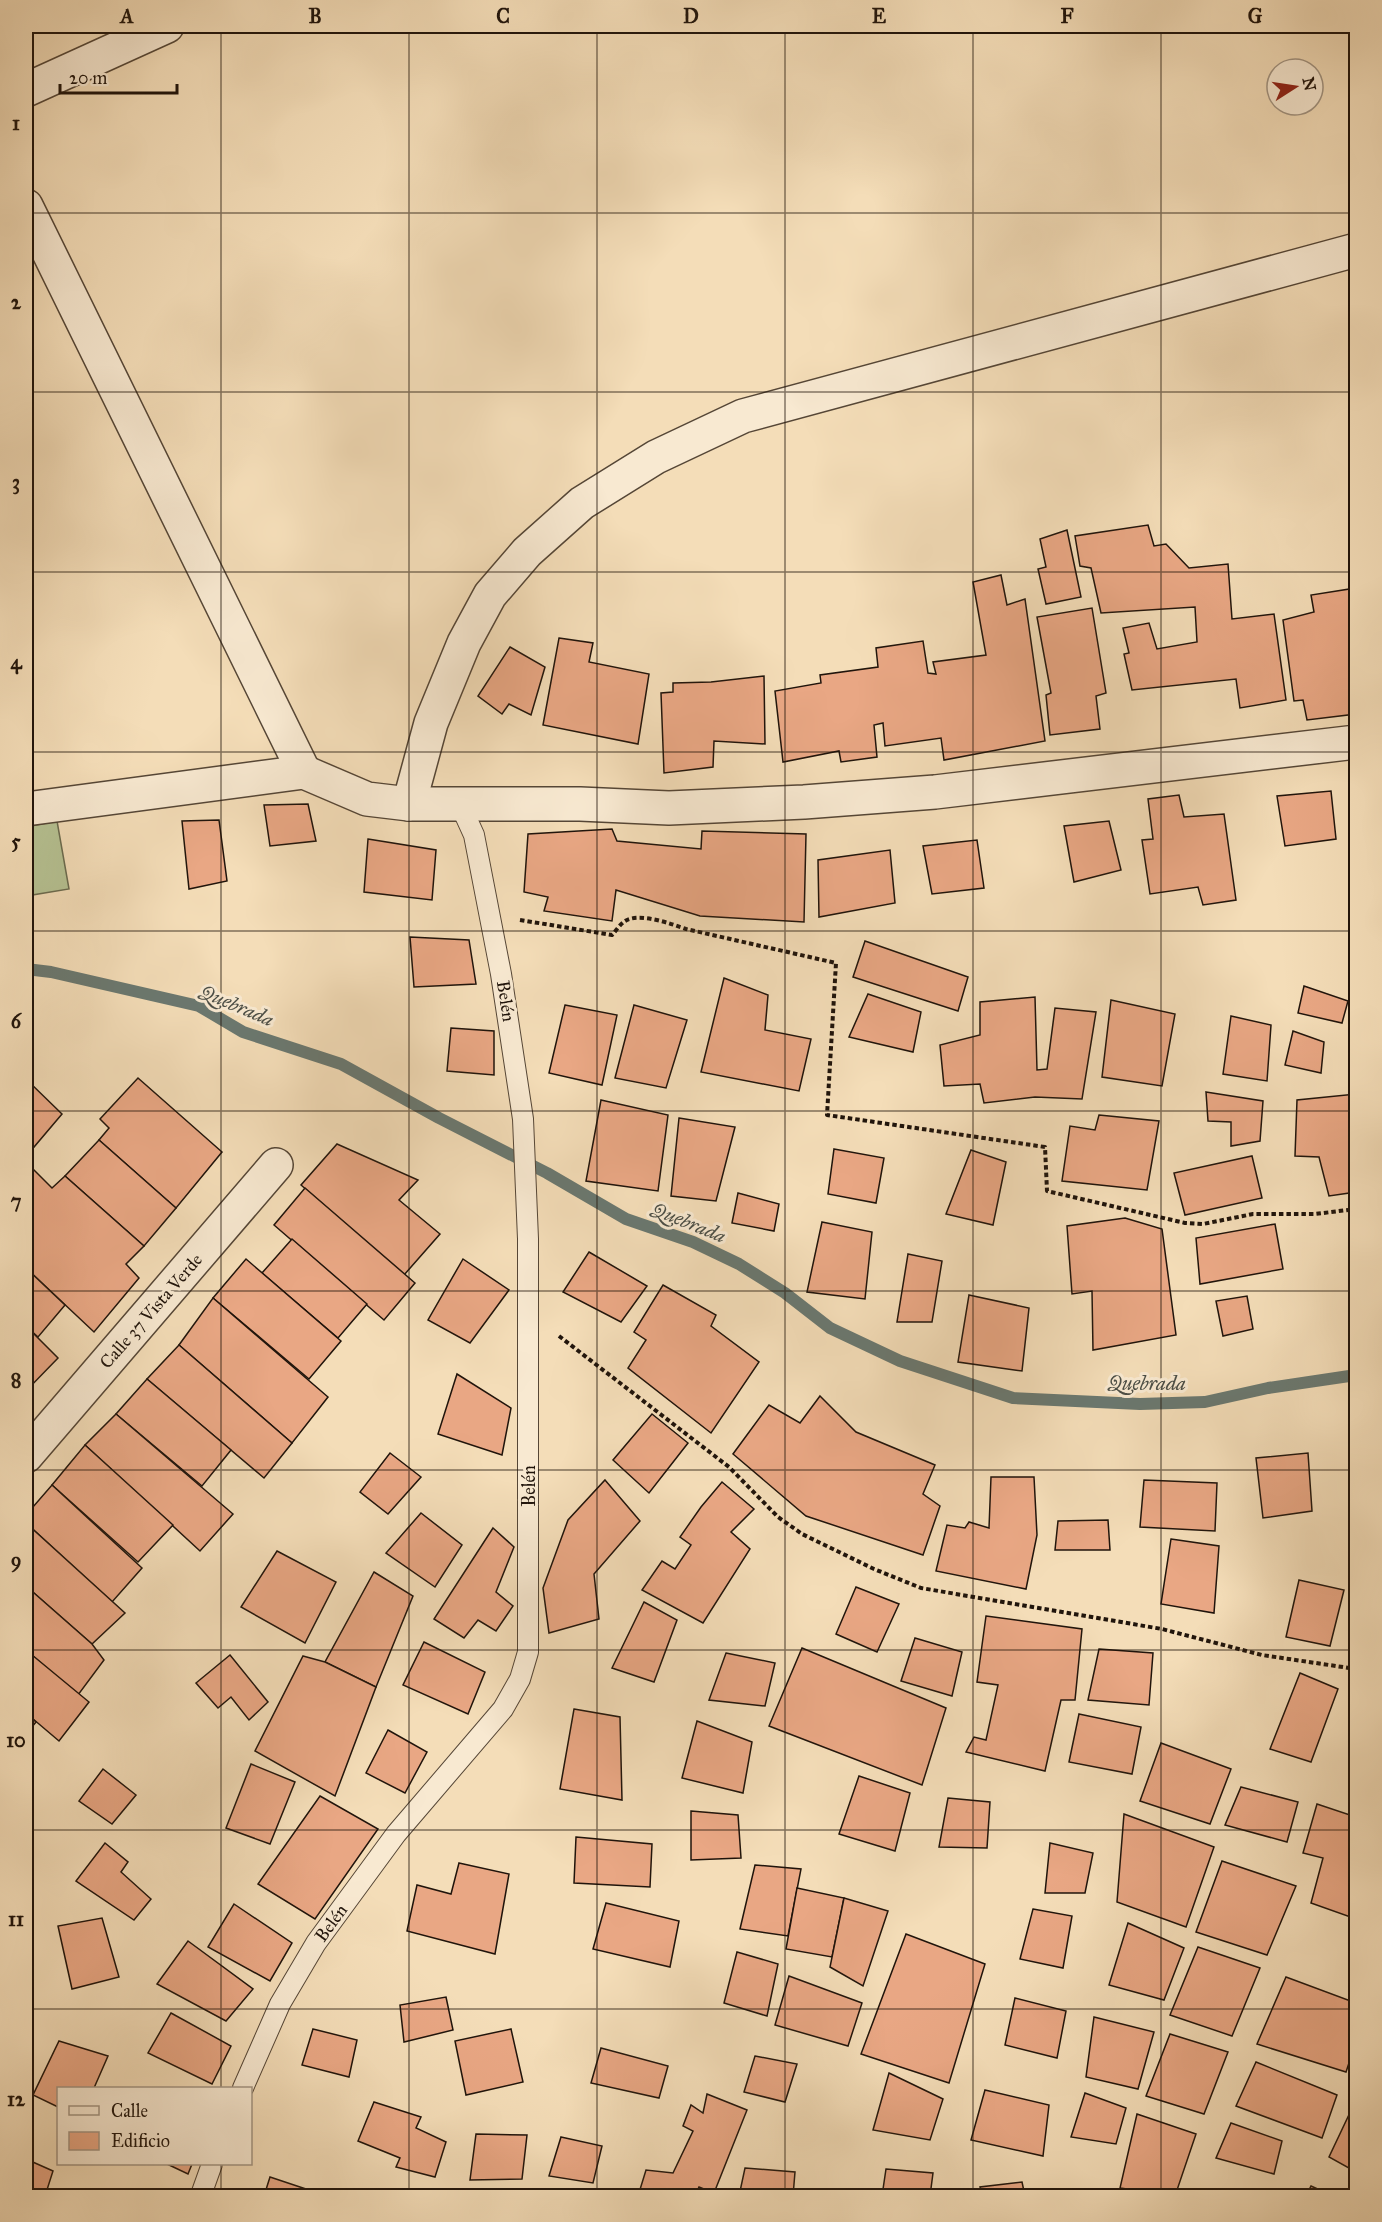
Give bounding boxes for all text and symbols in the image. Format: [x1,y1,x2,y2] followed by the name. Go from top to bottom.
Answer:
[118,4,134,28] text: A
[308,4,322,28] text: B
[496,4,510,28] text: C
[683,4,699,28] text: D
[872,4,887,28] text: E
[1060,4,1074,28] text: F
[1248,4,1263,28] text: G
[60,57,177,95] scale bar
[1265,57,1325,117] north arrow
[69,67,107,89] text: 20 m
[1298,75,1320,93] text: N
[12,111,20,135] text: 1
[11,290,22,314] text: 2
[12,470,20,495] text: 3
[10,650,22,675] text: 4
[11,829,21,853] text: 5
[196,978,277,1031] water label: Quebrada
[492,979,520,1023] street label: Belén
[11,1009,23,1033] text: 6
[11,1189,22,1213] text: 7
[648,1196,730,1248] water label: Quebrada
[95,1249,207,1373] street label: Calle 37 Vista Verde
[11,1368,21,1392] text: 8
[1107,1371,1186,1395] water label: Quebrada
[518,1465,540,1507] street label: Belén
[11,1548,21,1573] text: 9
[6,1728,26,1752] text: 10
[310,1900,352,1946] street label: Belén
[8,1907,24,1931] text: 11
[7,2087,26,2111] text: 12
[57,2087,252,2165] legend
[111,2100,148,2122] text: Calle
[111,2130,170,2152] text: Edificio

